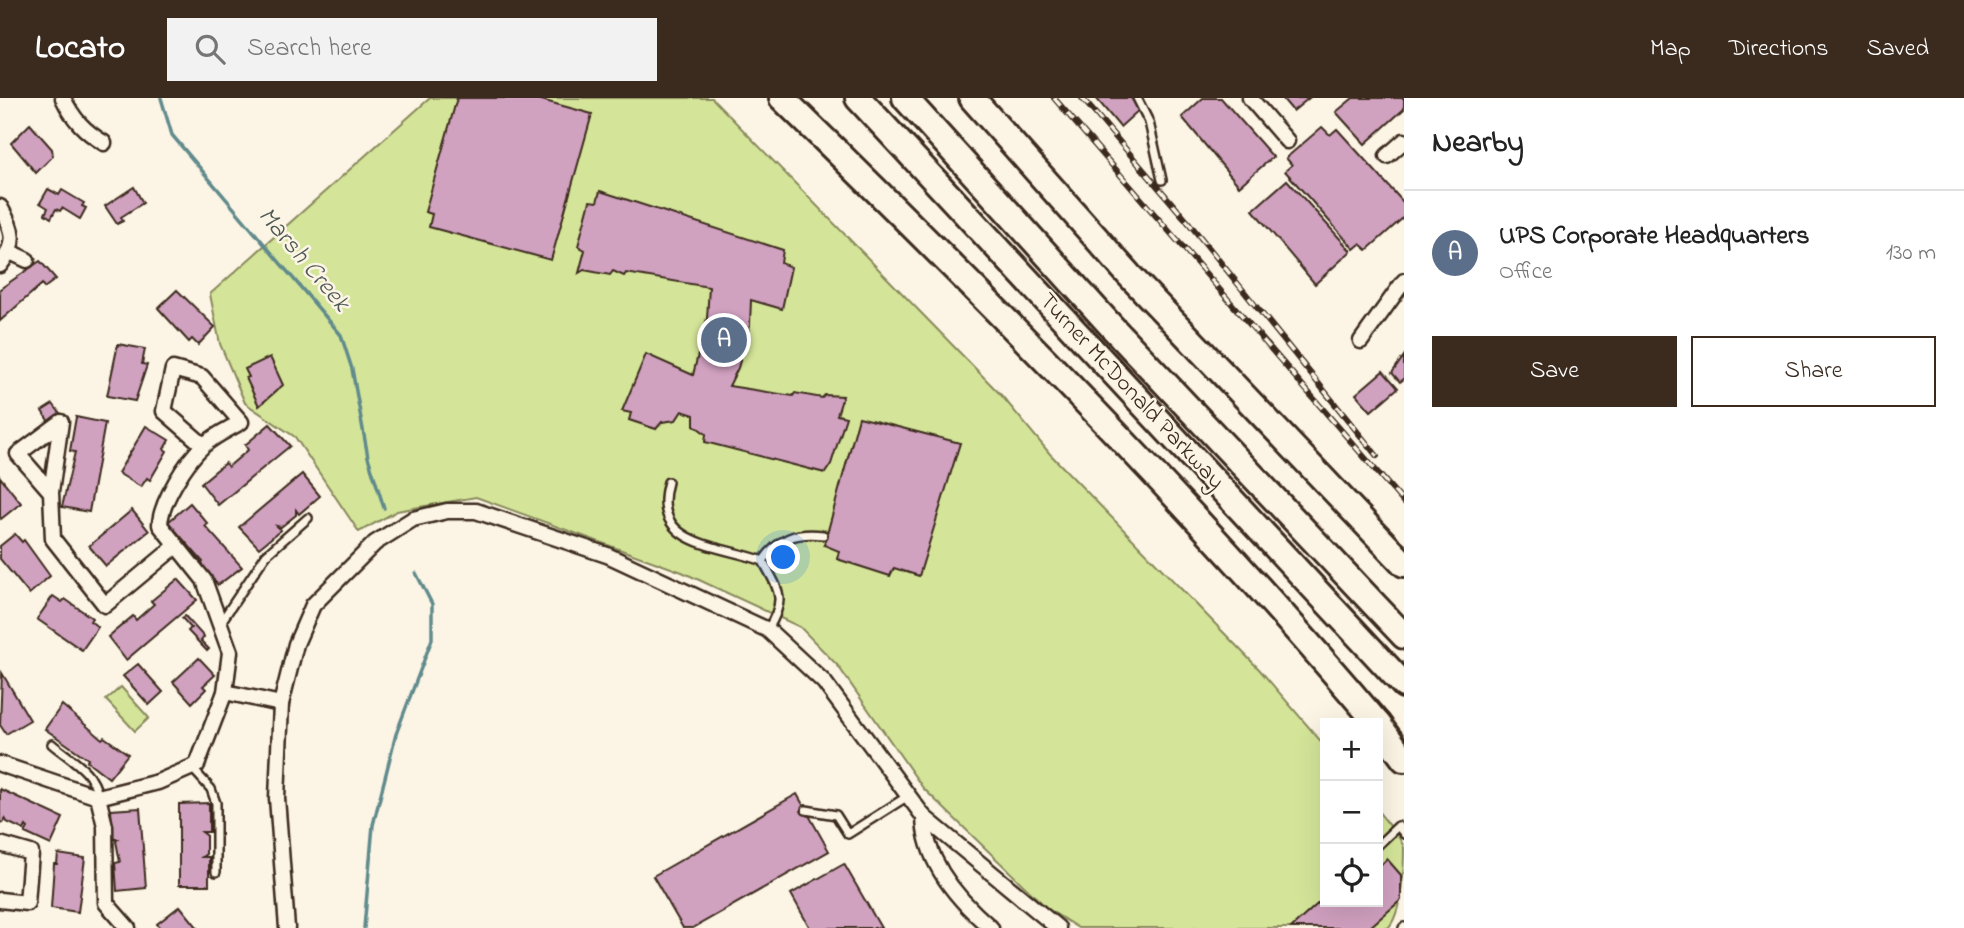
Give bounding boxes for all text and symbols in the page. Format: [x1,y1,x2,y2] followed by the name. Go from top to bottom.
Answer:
[167,18,657,81] search box
[35,25,125,73] text: Locato
[191,30,229,68] icon: search
[247,30,372,68] text: Search here
[1650,32,1691,67] text: Map
[1729,32,1828,67] text: Directions
[1866,32,1929,67] text: Saved
[1432,122,1524,166] text: Nearby
[248,199,359,322] water label: Marsh Creek
[1499,218,1809,256] text: UPS Corporate Headquarters
[1448,237,1462,270] text: A
[1886,237,1936,270] text: 130 m
[1499,256,1552,289] text: Office
[1029,286,1232,499] street label: Turner McDonald Parkway
[701,314,747,366] pin: A
[1432,336,1677,407] button: Save
[1691,336,1936,407] button: Share
[766,540,800,574] your location
[1320,718,1383,907] map controls
[1320,718,1383,781] button: +
[1320,781,1383,844] button: −
[1320,844,1383,907] button: locate

